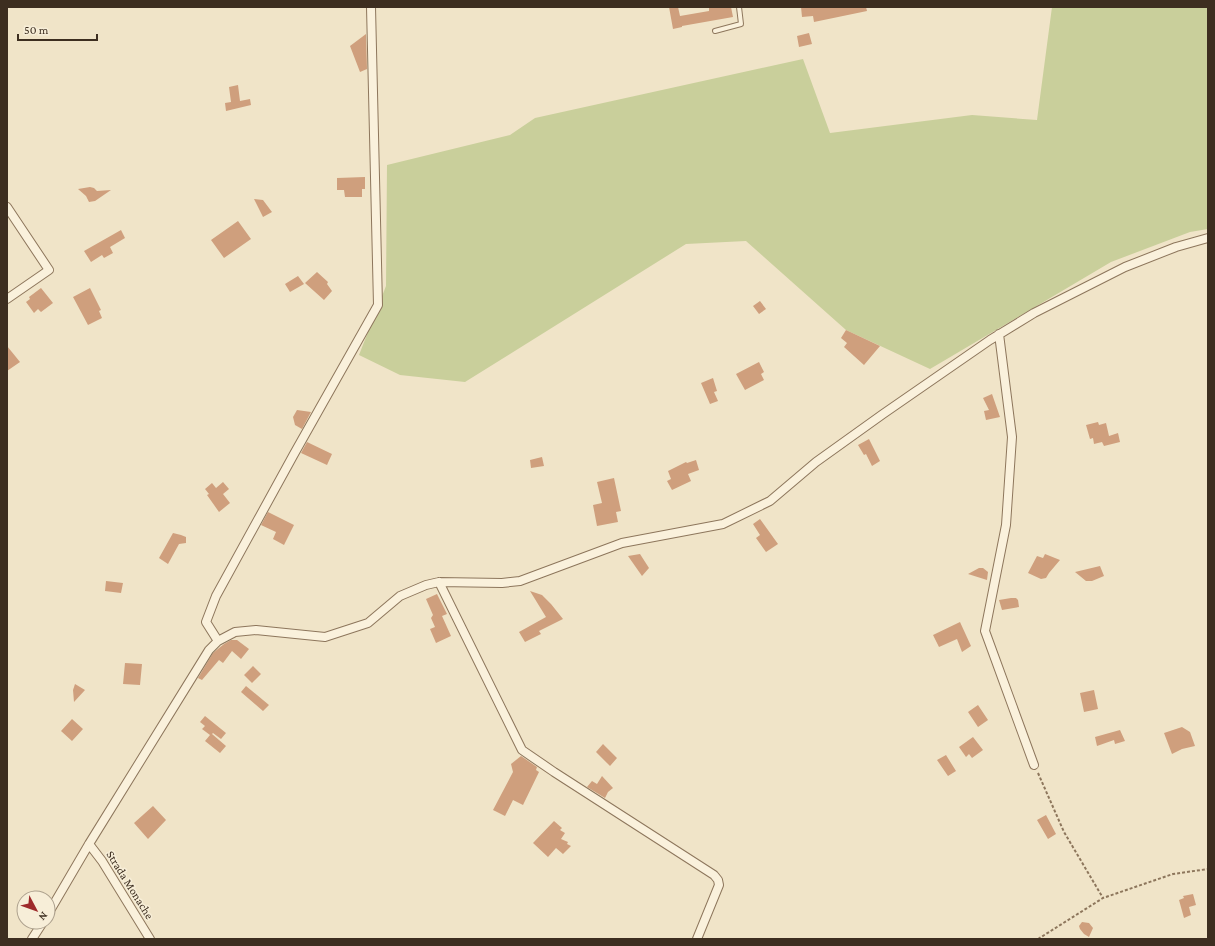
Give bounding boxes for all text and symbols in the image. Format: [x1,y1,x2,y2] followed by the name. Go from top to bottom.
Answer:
[18,16,97,42] scale bar
[24,23,49,37] text: 50 m
[103,848,157,922] street label: Strada Monache
[16,890,56,930] north arrow
[36,910,51,924] text: N

